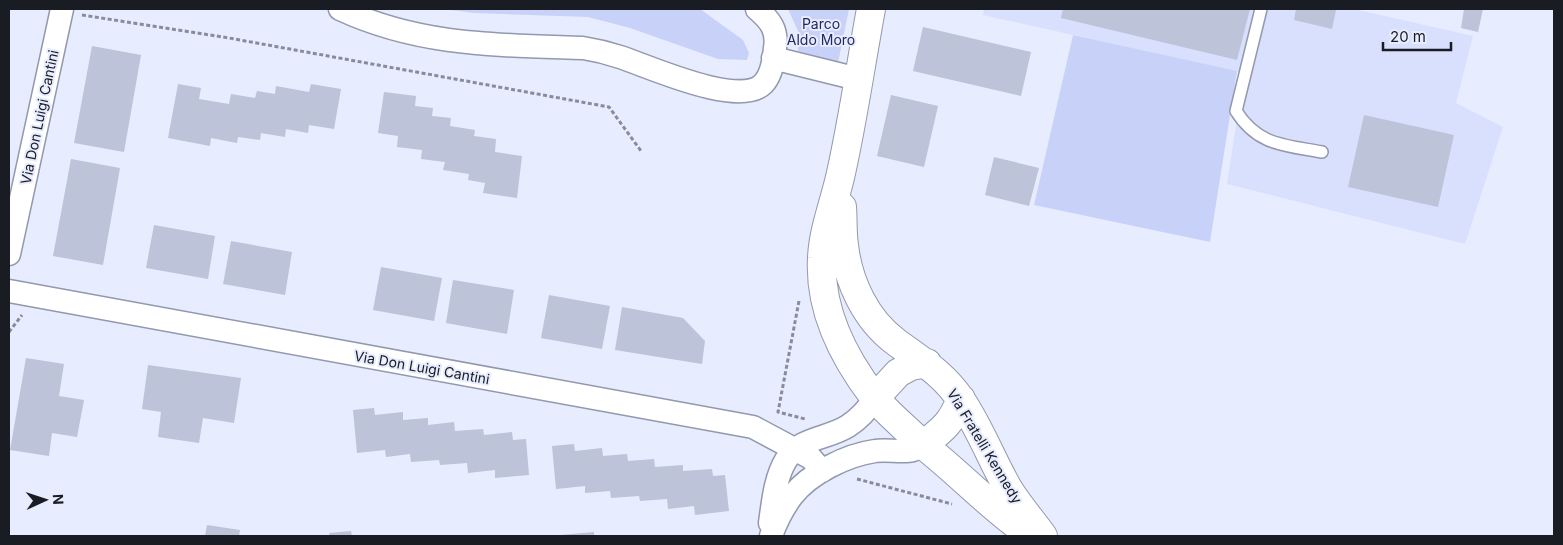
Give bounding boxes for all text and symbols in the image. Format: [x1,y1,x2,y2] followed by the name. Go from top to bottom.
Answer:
[787,15,855,48] park label: Parco Aldo Moro
[1383,20,1450,52] scale bar
[1390,27,1426,46] text: 20 m
[16,48,62,186] street label: Via Don Luigi Cantini
[353,347,491,387] street label: Via Don Luigi Cantini
[944,386,1026,507] street label: Via Fratelli Kennedy
[20,475,70,525] north arrow
[50,494,67,505] text: N

